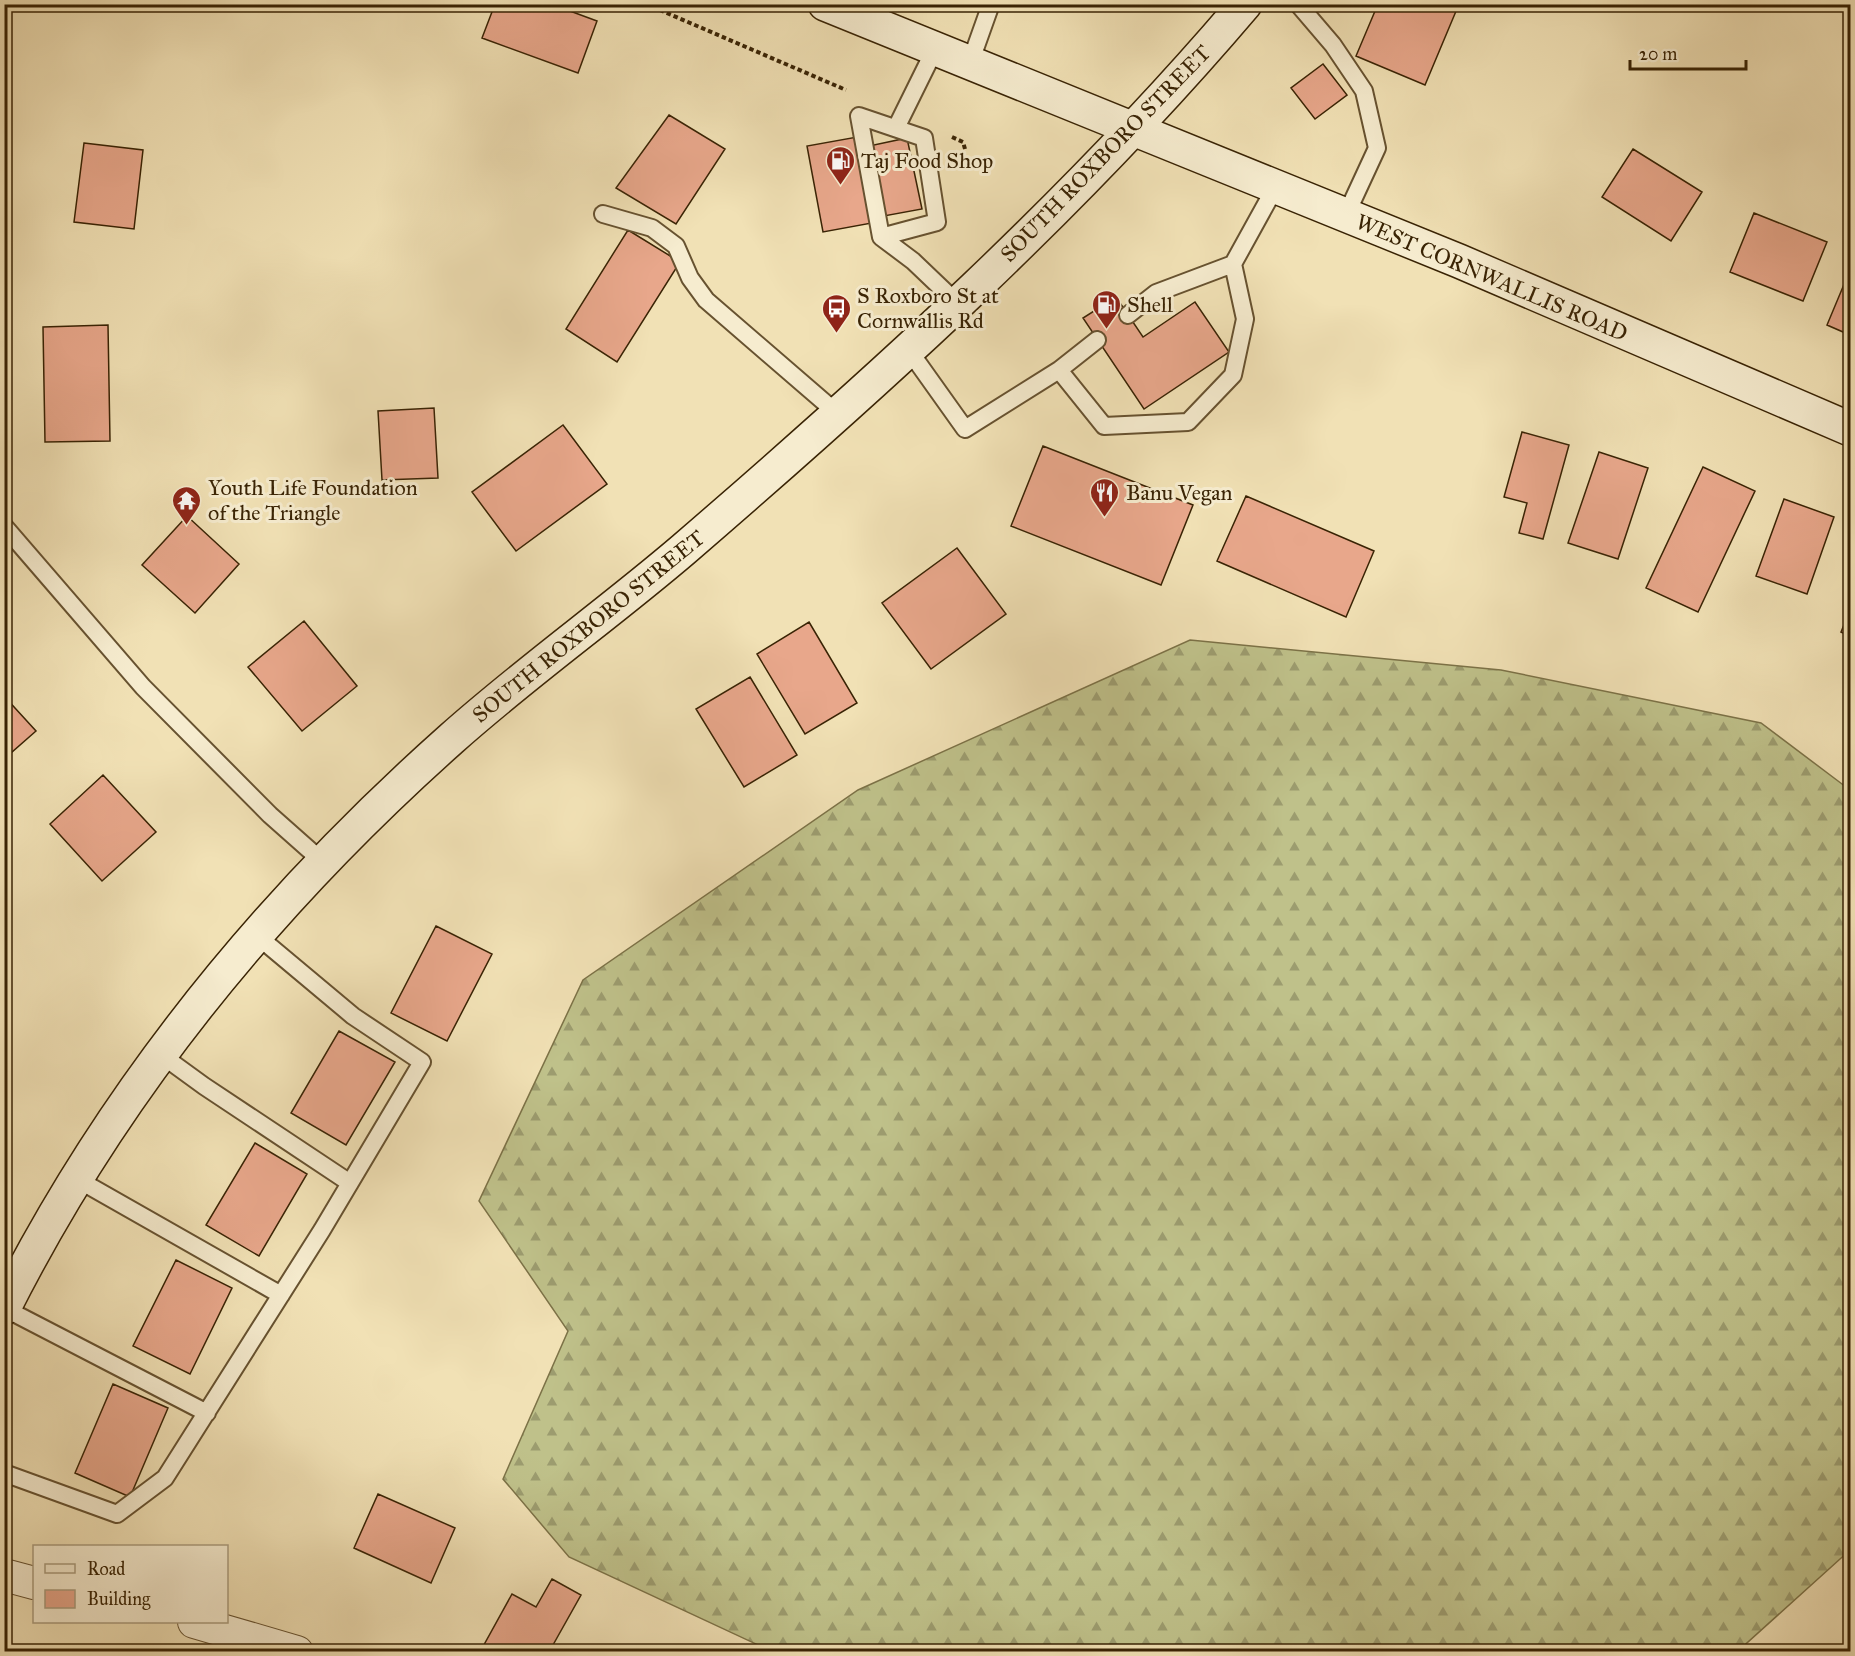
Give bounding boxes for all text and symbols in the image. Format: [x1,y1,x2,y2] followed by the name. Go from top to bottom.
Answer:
[1630,33,1746,71] scale bar
[995,39,1216,267] street label: SOUTH ROXBORO STREET
[1639,43,1677,65] text: 20 m
[824,144,856,186] fuel station icon: Taj Food Shop
[861,147,993,174] place label: Taj Food Shop
[1352,208,1632,347] street label: WEST CORNWALLIS ROAD
[857,282,999,334] place label: S Roxboro St at Cornwallis Rd
[1090,288,1122,330] fuel station icon: Shell
[1127,291,1173,318] place label: Shell
[820,292,852,334] bus stop icon: S Roxboro St at Cornwallis Rd
[208,474,418,526] place label: Youth Life Foundation of the Triangle
[1089,476,1121,518] restaurant icon: Banu Vegan
[1126,479,1233,506] place label: Banu Vegan
[171,484,203,526] temple icon: Youth Life Foundation of the Triangle
[467,524,710,728] street label: SOUTH ROXBORO STREET
[33,1545,228,1623] legend
[87,1558,125,1580] text: Road
[87,1588,151,1611] text: Building

